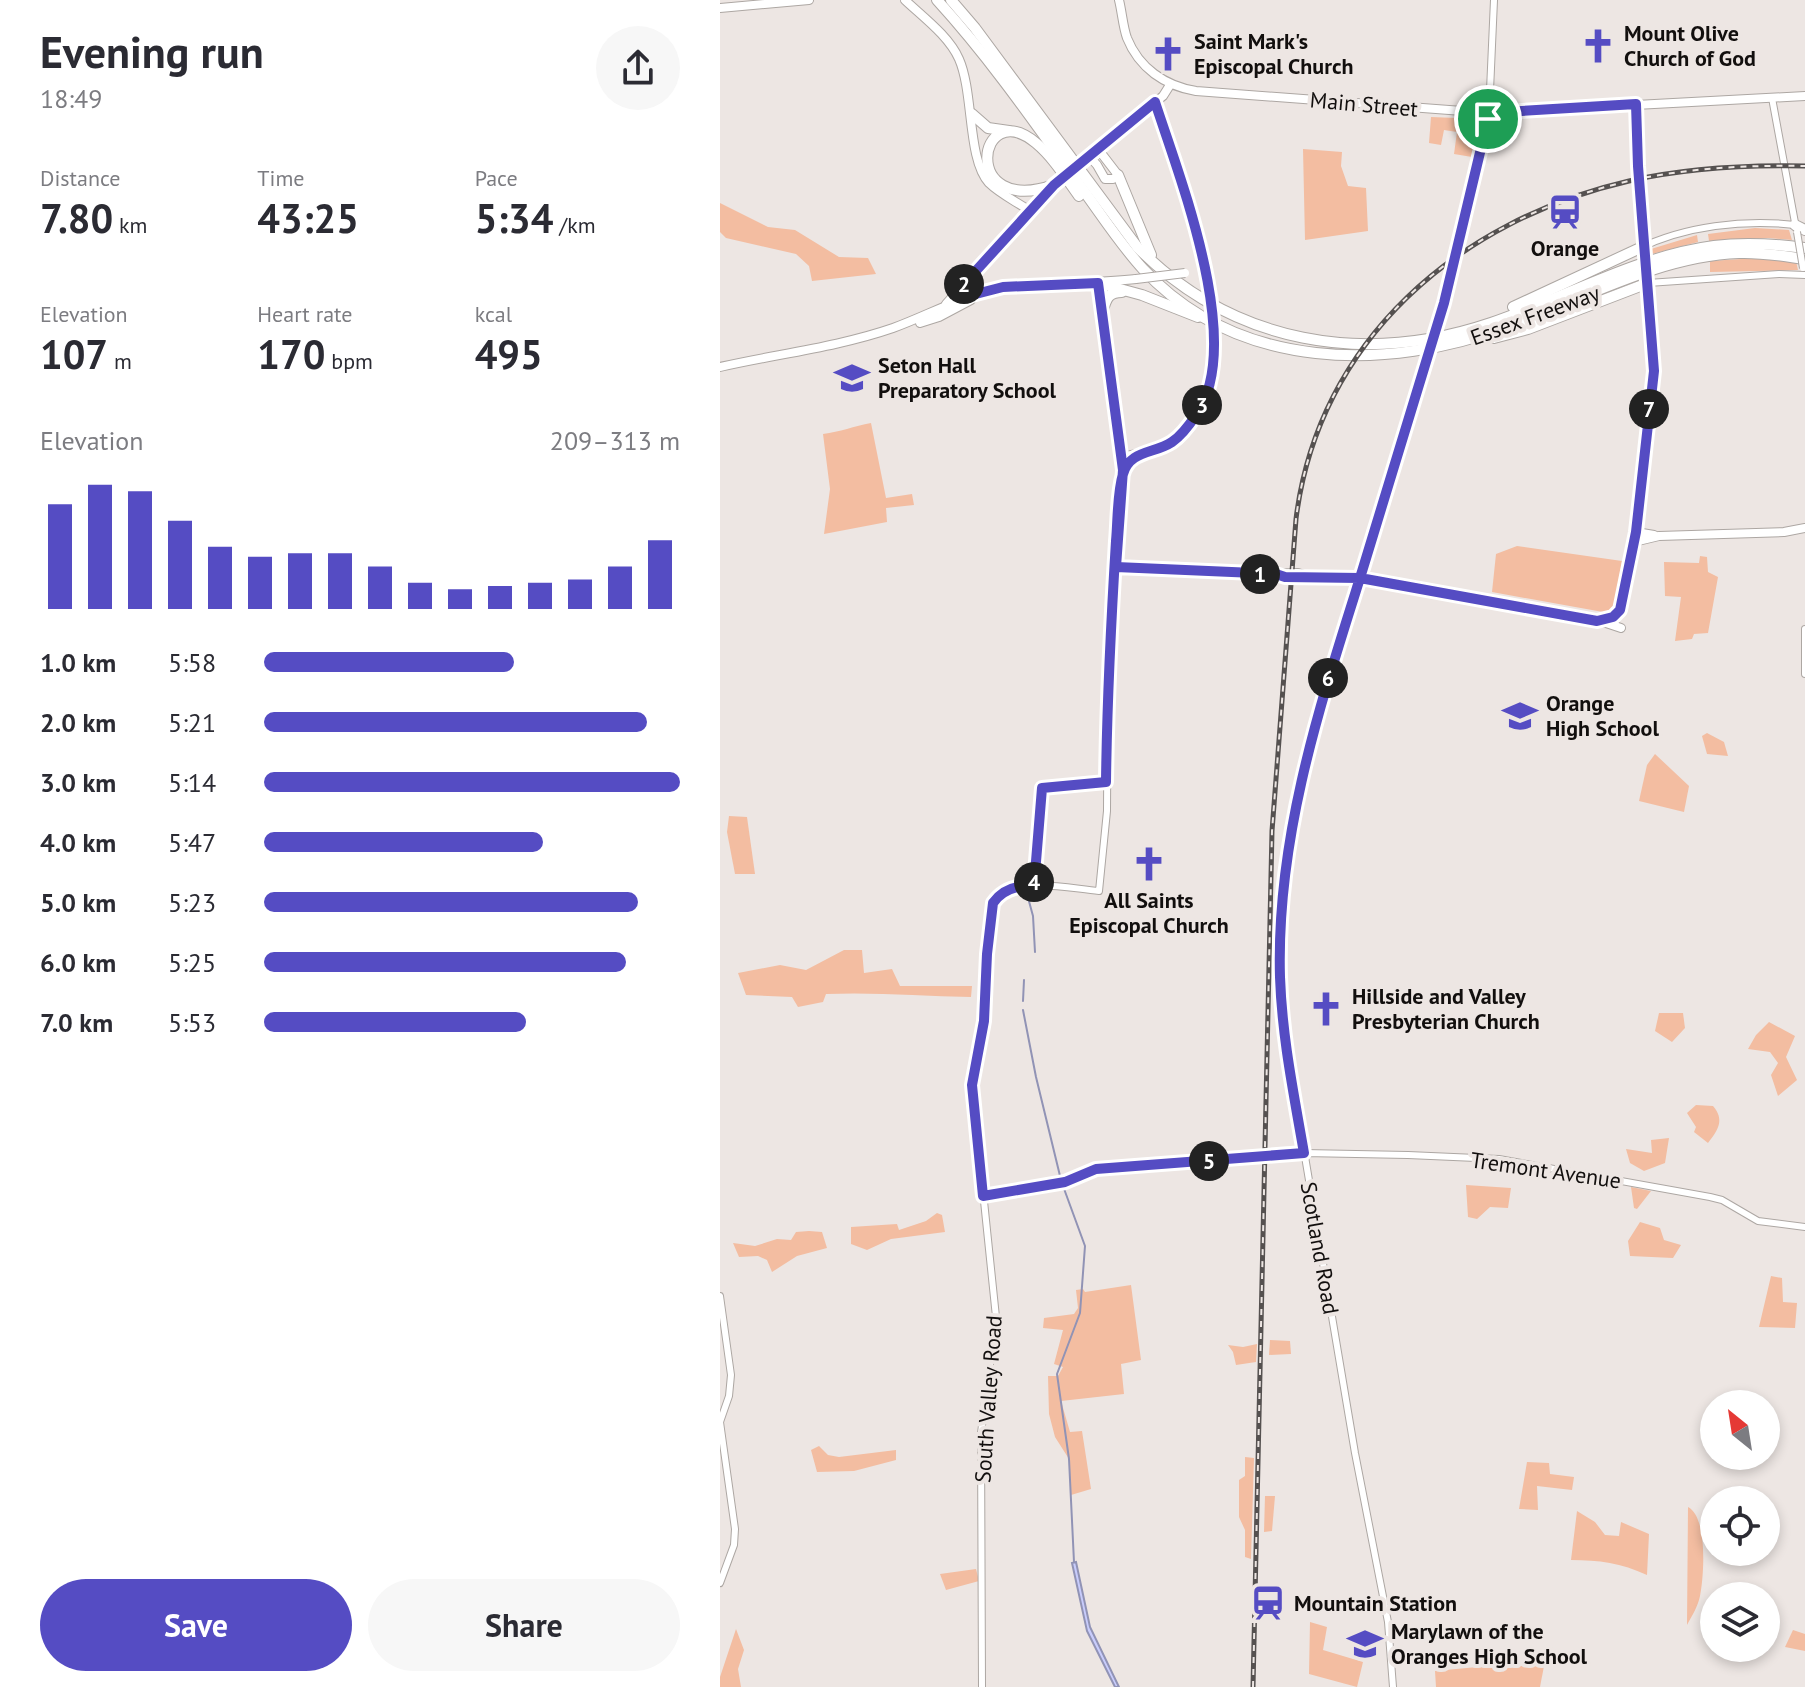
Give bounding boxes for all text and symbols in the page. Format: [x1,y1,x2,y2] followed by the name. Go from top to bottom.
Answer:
[1624,19,1756,72] place label: Mount Olive Church of God
[40,23,264,80] text: Evening run
[596,26,680,110] button: share
[1194,27,1353,80] place label: Saint Mark's Episcopal Church
[1579,27,1617,65] church icon: Mount Olive Church of God
[1149,35,1187,73] church icon: Saint Mark's Episcopal Church
[40,82,102,115] text: 18:49
[1309,85,1420,123] street label: Main Street
[1454,85,1522,153] pin
[1466,97,1510,141] icon: arrive
[40,164,121,192] text: Distance
[257,164,304,192] text: Time
[475,164,518,192] text: Pace
[40,192,113,244] text: 7.80
[257,192,359,244] text: 43:25
[475,192,553,244] text: 5:34
[1546,193,1584,231] station icon: Orange
[113,211,147,239] text: km
[553,211,596,239] text: /km
[1531,234,1599,262] place label: Orange
[944,264,984,304] pin: 2
[958,270,970,298] text: 2
[1467,278,1604,351] street label: Essex Freeway
[40,300,128,328] text: Elevation
[257,300,352,328] text: Heart rate
[475,300,512,328] text: kcal
[40,328,108,380] text: 107
[257,328,325,380] text: 170
[475,328,543,380] text: 495
[108,347,132,375] text: m
[325,347,373,375] text: bpm
[878,351,1056,404] place label: Seton Hall Preparatory School
[833,359,871,397] school or university icon: Seton Hall Preparatory School
[1182,385,1222,425] pin: 3
[1629,389,1669,429] pin: 7
[1196,391,1208,419] text: 3
[1643,395,1655,423] text: 7
[40,424,144,457] text: Elevation
[550,424,680,457] text: 209–313 m
[1240,554,1280,594] pin: 1
[1254,560,1266,588] text: 1
[40,646,116,679] text: 1.0 km
[168,646,216,679] text: 5:58
[1308,658,1348,698] pin: 6
[1322,664,1334,692] text: 6
[1546,689,1659,742] place label: Orange High School
[1501,697,1539,735] school or university icon: Orange High School
[40,706,116,739] text: 2.0 km
[168,706,216,739] text: 5:21
[40,766,116,799] text: 3.0 km
[168,766,216,799] text: 5:14
[40,826,116,859] text: 4.0 km
[168,826,216,859] text: 5:47
[1130,845,1168,883] church icon: All Saints Episcopal Church
[1014,862,1054,902] pin: 4
[1028,868,1040,896] text: 4
[40,886,116,919] text: 5.0 km
[168,886,216,919] text: 5:23
[1069,886,1229,939] place label: All Saints Episcopal Church
[40,946,116,979] text: 6.0 km
[168,946,216,979] text: 5:25
[1352,982,1540,1035] place label: Hillside and Valley Presbyterian Church
[1307,990,1345,1028] church icon: Hillside and Valley Presbyterian Church
[40,1006,113,1039] text: 7.0 km
[168,1006,216,1039] text: 5:53
[1189,1141,1229,1181] pin: 5
[1469,1146,1623,1194] street label: Tremont Avenue
[1203,1147,1215,1175] text: 5
[1295,1180,1345,1316] street label: Scotland Road
[968,1314,1008,1484] street label: South Valley Road
[1700,1390,1780,1470] north arrow
[1700,1390,1780,1662] map controls
[1700,1486,1780,1566] button: locate
[40,1579,352,1671] button: Save
[368,1579,680,1671] button: Share
[1700,1582,1780,1662] button: layers
[1249,1584,1287,1622] station icon: Mountain Station
[1294,1589,1457,1617] place label: Mountain Station
[1391,1617,1588,1670] place label: Marylawn of the Oranges High School
[1346,1625,1384,1663] school or university icon: Marylawn of the Oranges High School

